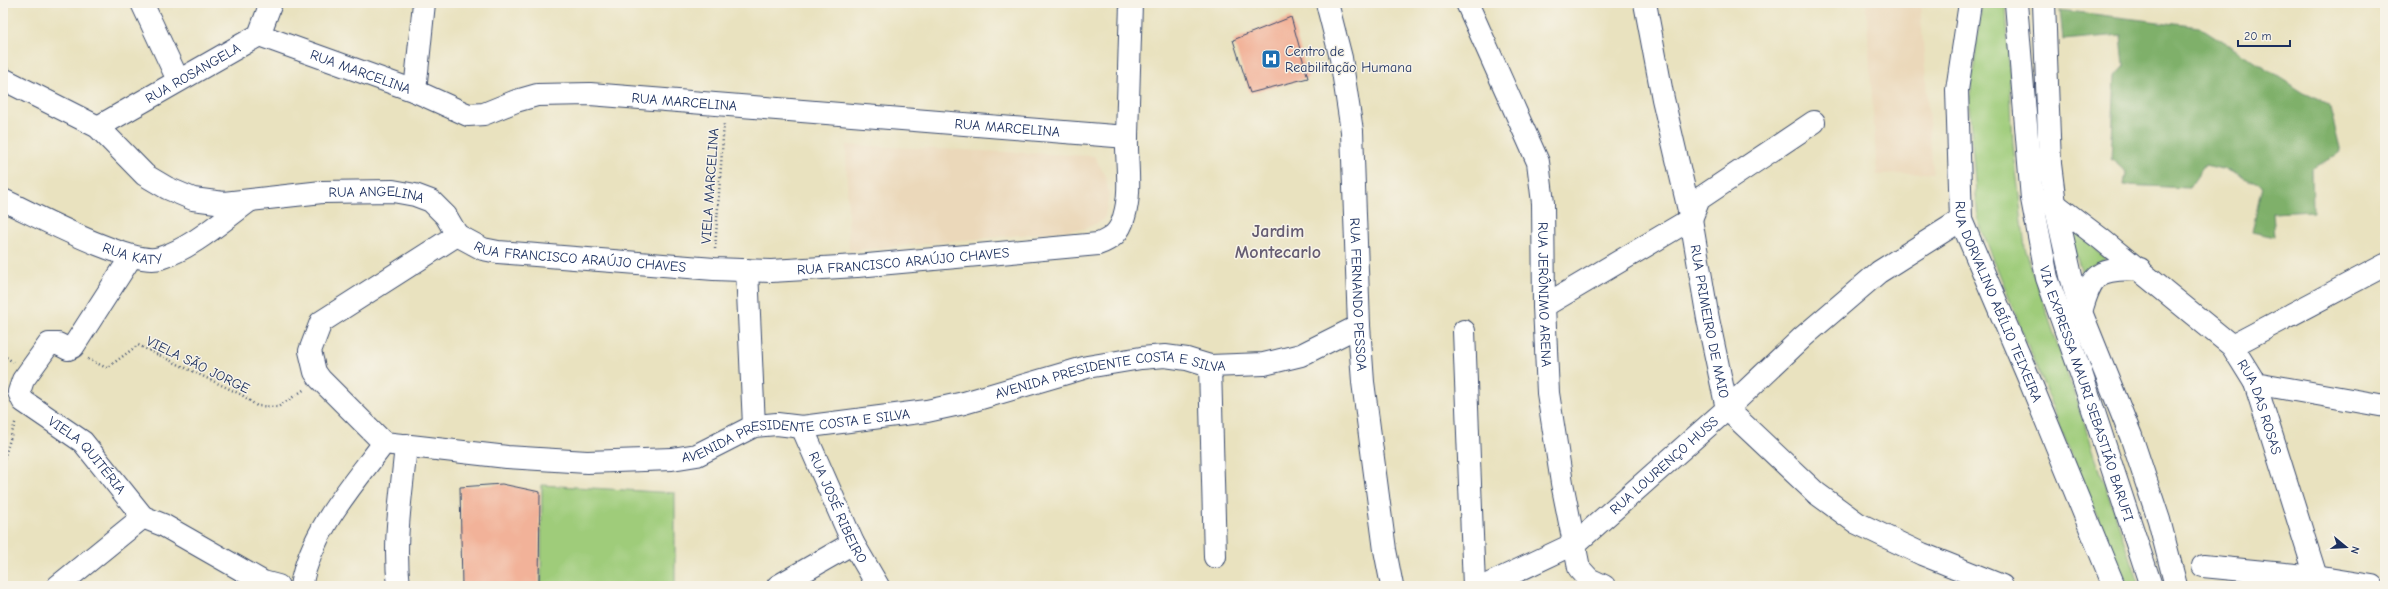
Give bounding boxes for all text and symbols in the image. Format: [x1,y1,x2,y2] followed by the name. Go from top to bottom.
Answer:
[2238,22,2290,48] scale bar
[2244,29,2272,43] text: 20 m
[142,39,243,107] street label: RUA ROSANGELA
[1285,43,1412,76] place label: Centro de Reabilitação Humana
[308,46,413,97] street label: RUA MARCELINA
[1260,48,1282,70] hospital icon: Centro de Reabilitação Humana
[631,89,738,114] street label: RUA MARCELINA
[954,115,1061,140] street label: RUA MARCELINA
[697,127,723,245] street label: VIELA MARCELINA
[328,182,427,206] street label: RUA ANGELINA
[1952,200,2046,405] street label: RUA DORVALINO ABÍLIO TEIXEIRA
[1347,217,1371,372] street label: RUA FERNANDO PESSOA
[1235,221,1321,263] district label: Jardim Montecarlo
[1535,222,1555,368] street label: RUA JERÔNIMO ARENA
[471,237,687,275] street label: RUA FRANCISCO ARAÚJO CHAVES
[100,238,165,268] street label: RUA KATY
[1687,243,1733,400] street label: RUA PRIMEIRO DE MAIO
[796,244,1010,278] street label: RUA FRANCISCO ARAÚJO CHAVES
[2036,264,2138,523] street label: VIA EXPRESSA MAURI SEBASTIÃO BARUFI
[144,333,252,397] street label: VIELA SÃO JORGE
[993,347,1226,402] street label: AVENIDA PRESIDENTE COSTA E SILVA
[2234,356,2286,457] street label: RUA DAS ROSAS
[680,405,911,466] street label: AVENIDA PRESIDENTE COSTA E SILVA
[45,412,130,497] street label: VIELA QUITÉRIA
[1606,412,1722,518] street label: RUA LOURENÇO HUSS
[805,449,871,566] street label: RUA JOSÉ RIBEIRO
[2326,527,2366,567] north arrow
[2348,545,2362,555] text: N

